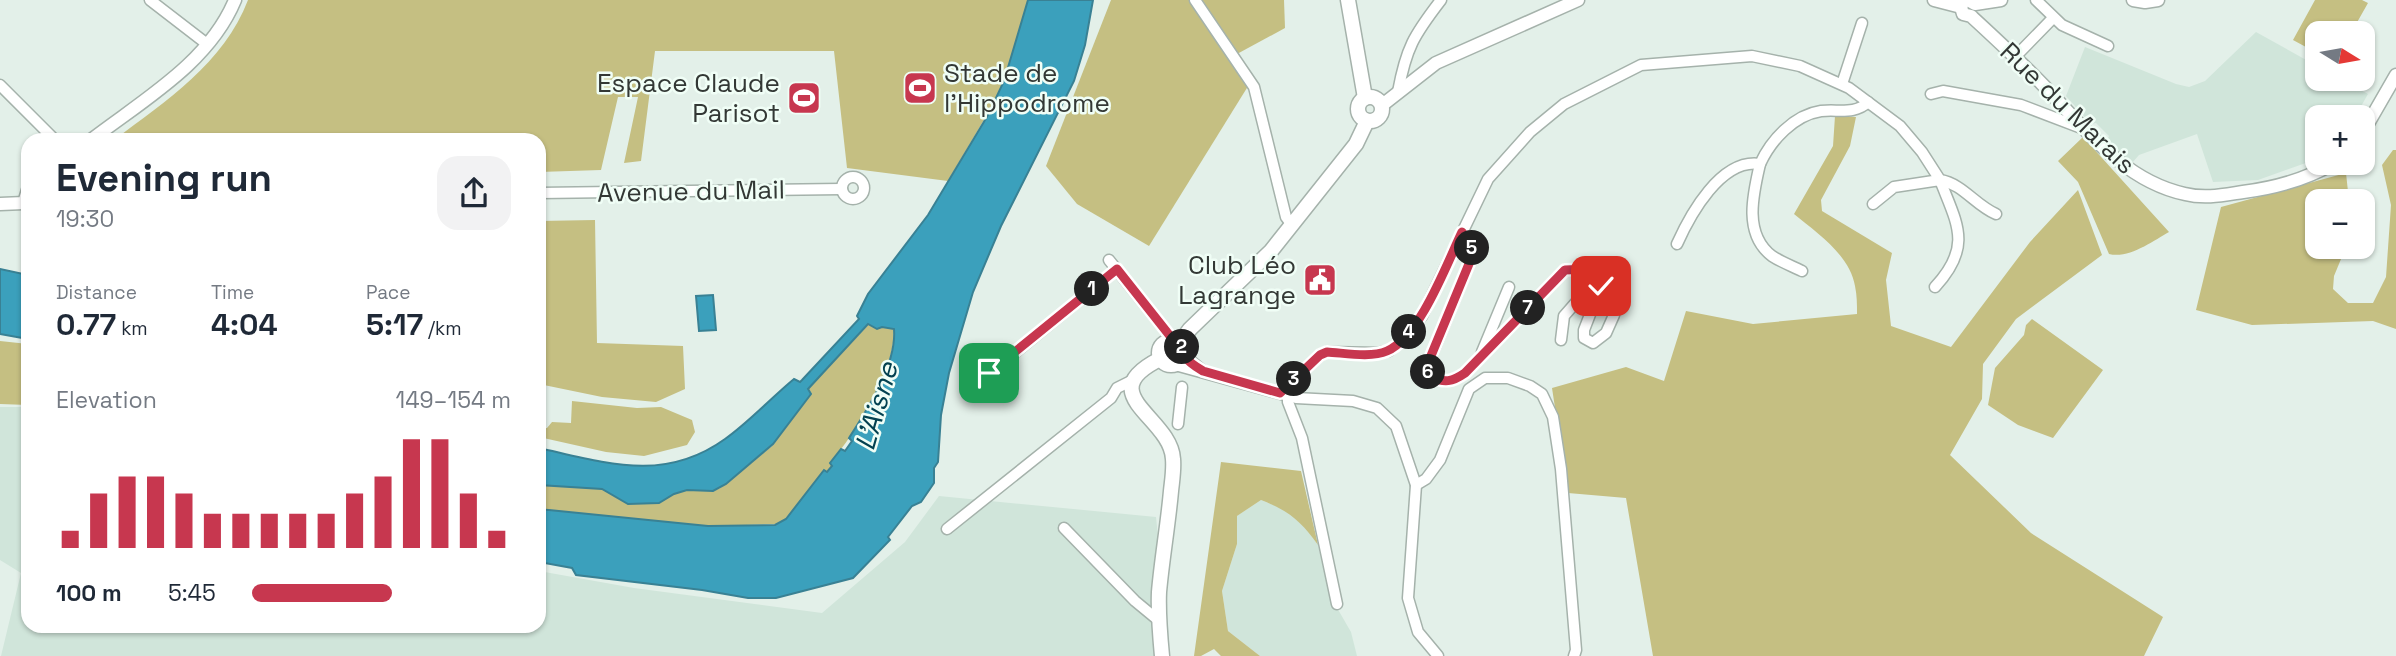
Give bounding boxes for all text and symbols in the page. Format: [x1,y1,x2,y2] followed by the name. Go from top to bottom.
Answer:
[2305,21,2375,91] north arrow
[2305,21,2375,259] map controls
[1993,35,2143,181] street label: Rue du Marais
[944,56,1110,120] place label: Stade de l'Hippodrome
[597,66,780,130] place label: Espace Claude Parisot
[901,69,939,107] sports icon: Stade de l'Hippodrome
[785,79,823,117] sports icon: Espace Claude Parisot
[2305,105,2375,175] button: +
[56,154,272,202] text: Evening run
[437,156,511,230] button: share
[597,172,785,210] street label: Avenue du Mail
[2305,189,2375,259] button: −
[56,204,114,234] text: 19:30
[1454,230,1490,266] pin: 5
[1466,235,1477,260] text: 5
[1178,248,1296,312] place label: Club Léo Lagrange
[1571,256,1631,316] pin
[1301,261,1339,299] public building icon: Club Léo Lagrange
[1582,267,1620,305] icon: check
[1074,272,1110,306] pin: 1
[1087,276,1096,301] text: 1
[56,280,137,305] text: Distance
[211,280,254,305] text: Time
[366,280,410,305] text: Pace
[1510,290,1546,326] pin: 7
[1522,295,1533,320] text: 7
[56,305,116,344] text: 0.77
[211,305,278,344] text: 4:04
[366,305,423,344] text: 5:17
[1392,314,1426,350] pin: 4
[116,316,148,341] text: km
[423,316,462,341] text: /km
[1402,319,1415,344] text: 4
[1164,330,1200,364] pin: 2
[1176,334,1187,359] text: 2
[959,343,1019,403] pin
[970,354,1008,392] icon: arrive
[1410,354,1446,390] pin: 6
[846,356,906,454] water label: L'Aisne
[1422,359,1433,384] text: 6
[1276,362,1312,396] pin: 3
[1288,366,1299,391] text: 3
[56,385,157,415] text: Elevation
[396,385,511,415] text: 149–154 m
[56,578,122,608] text: 100 m
[168,578,216,608] text: 5:45

